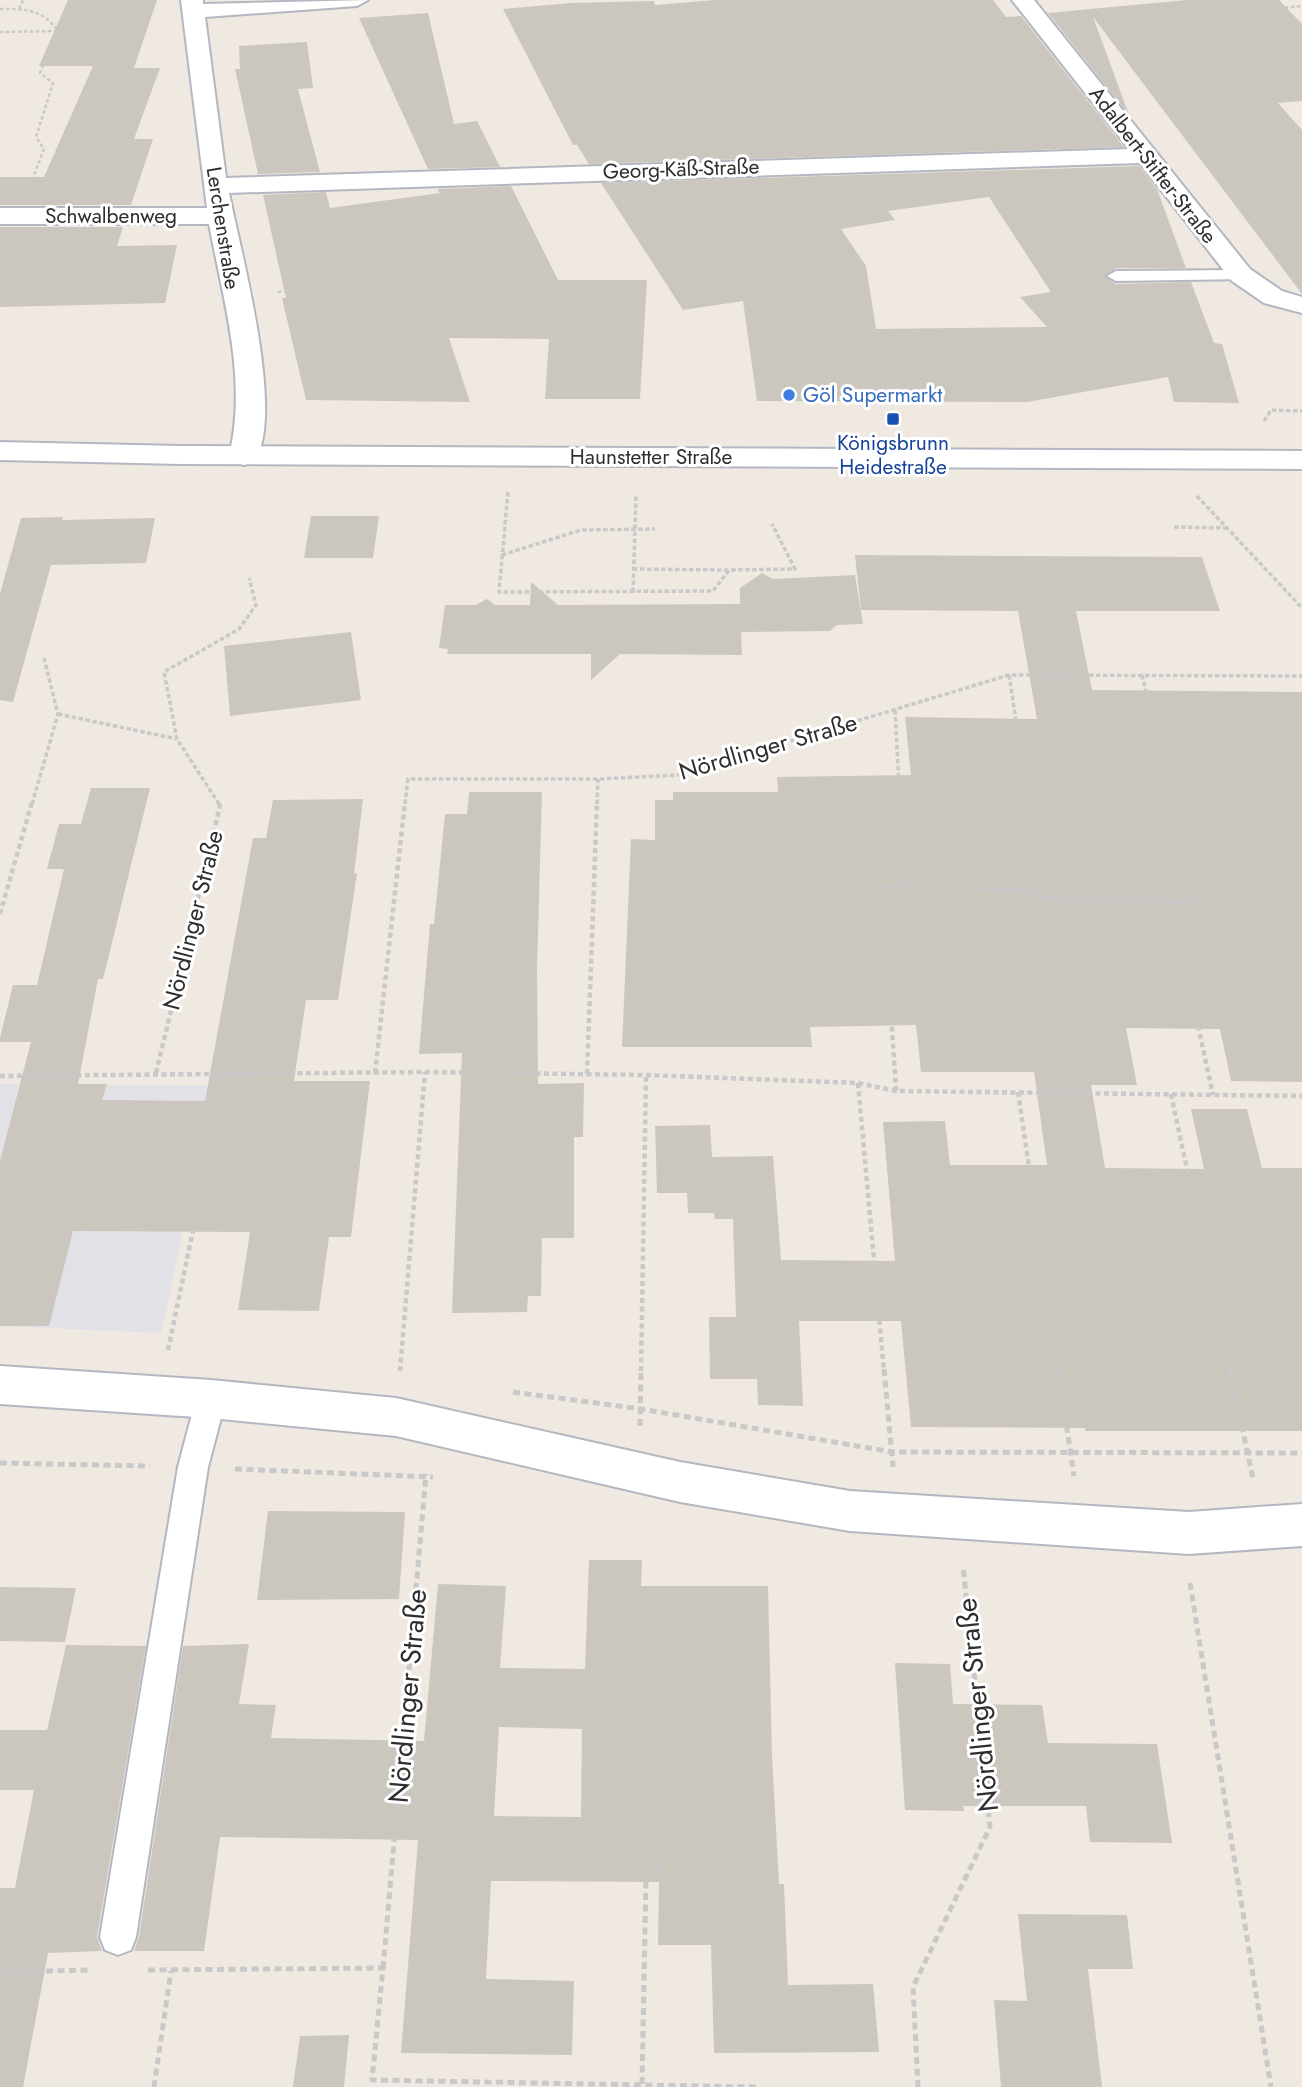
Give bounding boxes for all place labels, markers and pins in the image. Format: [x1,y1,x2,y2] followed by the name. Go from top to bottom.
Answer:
[803,380,942,410] place label: Göl Supermarkt
[781,387,797,403] marker: Göl Supermarkt
[885,411,901,427] marker: Königsbrunn Heidestraße
[837,428,949,482] place label: Königsbrunn Heidestraße

